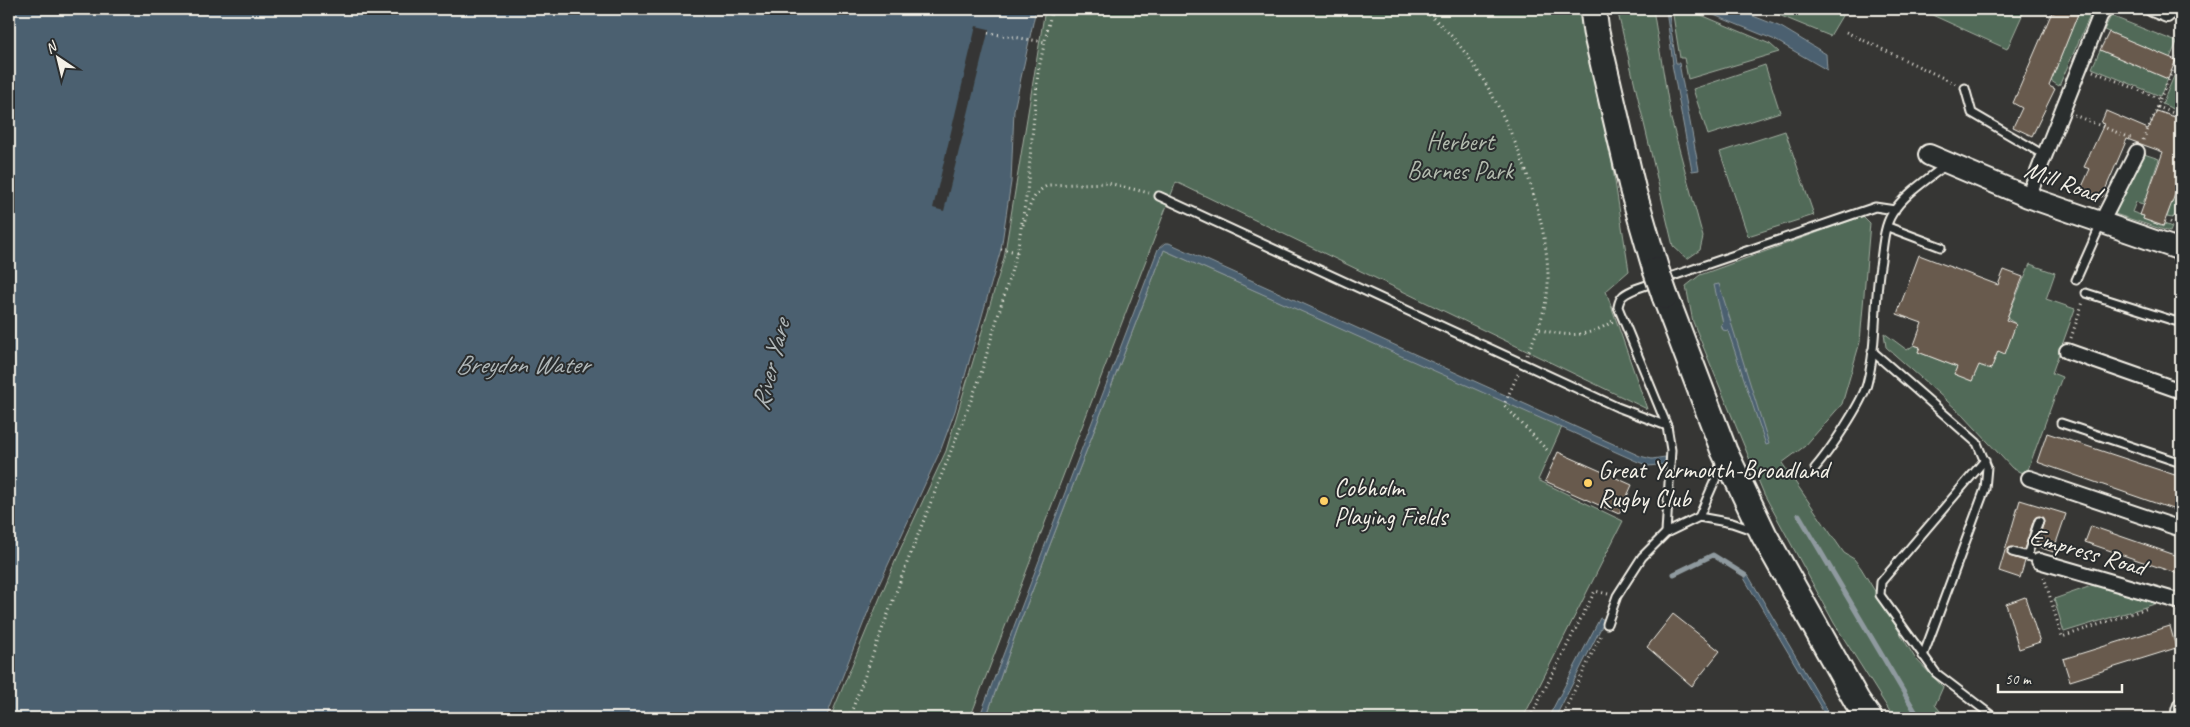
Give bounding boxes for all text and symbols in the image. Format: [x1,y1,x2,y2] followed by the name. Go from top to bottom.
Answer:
[32,32,82,82] north arrow
[42,37,61,57] text: N
[1407,126,1515,187] park label: Herbert Barnes Park
[2020,153,2108,212] street label: Mill Road
[743,312,799,414] water label: River Yare
[455,348,593,381] water label: Breydon Water
[1598,454,1833,515] place label: Great Yarmouth-Broadland Rugby Club
[1334,472,1450,533] place label: Cobholm Playing Fields
[1582,477,1594,489] marker: Great Yarmouth-Broadland Rugby Club
[1318,495,1330,507] marker: Cobholm Playing Fields
[2026,520,2152,585] street label: Empress Road
[1998,662,2121,694] scale bar
[2005,670,2032,689] text: 50 m

